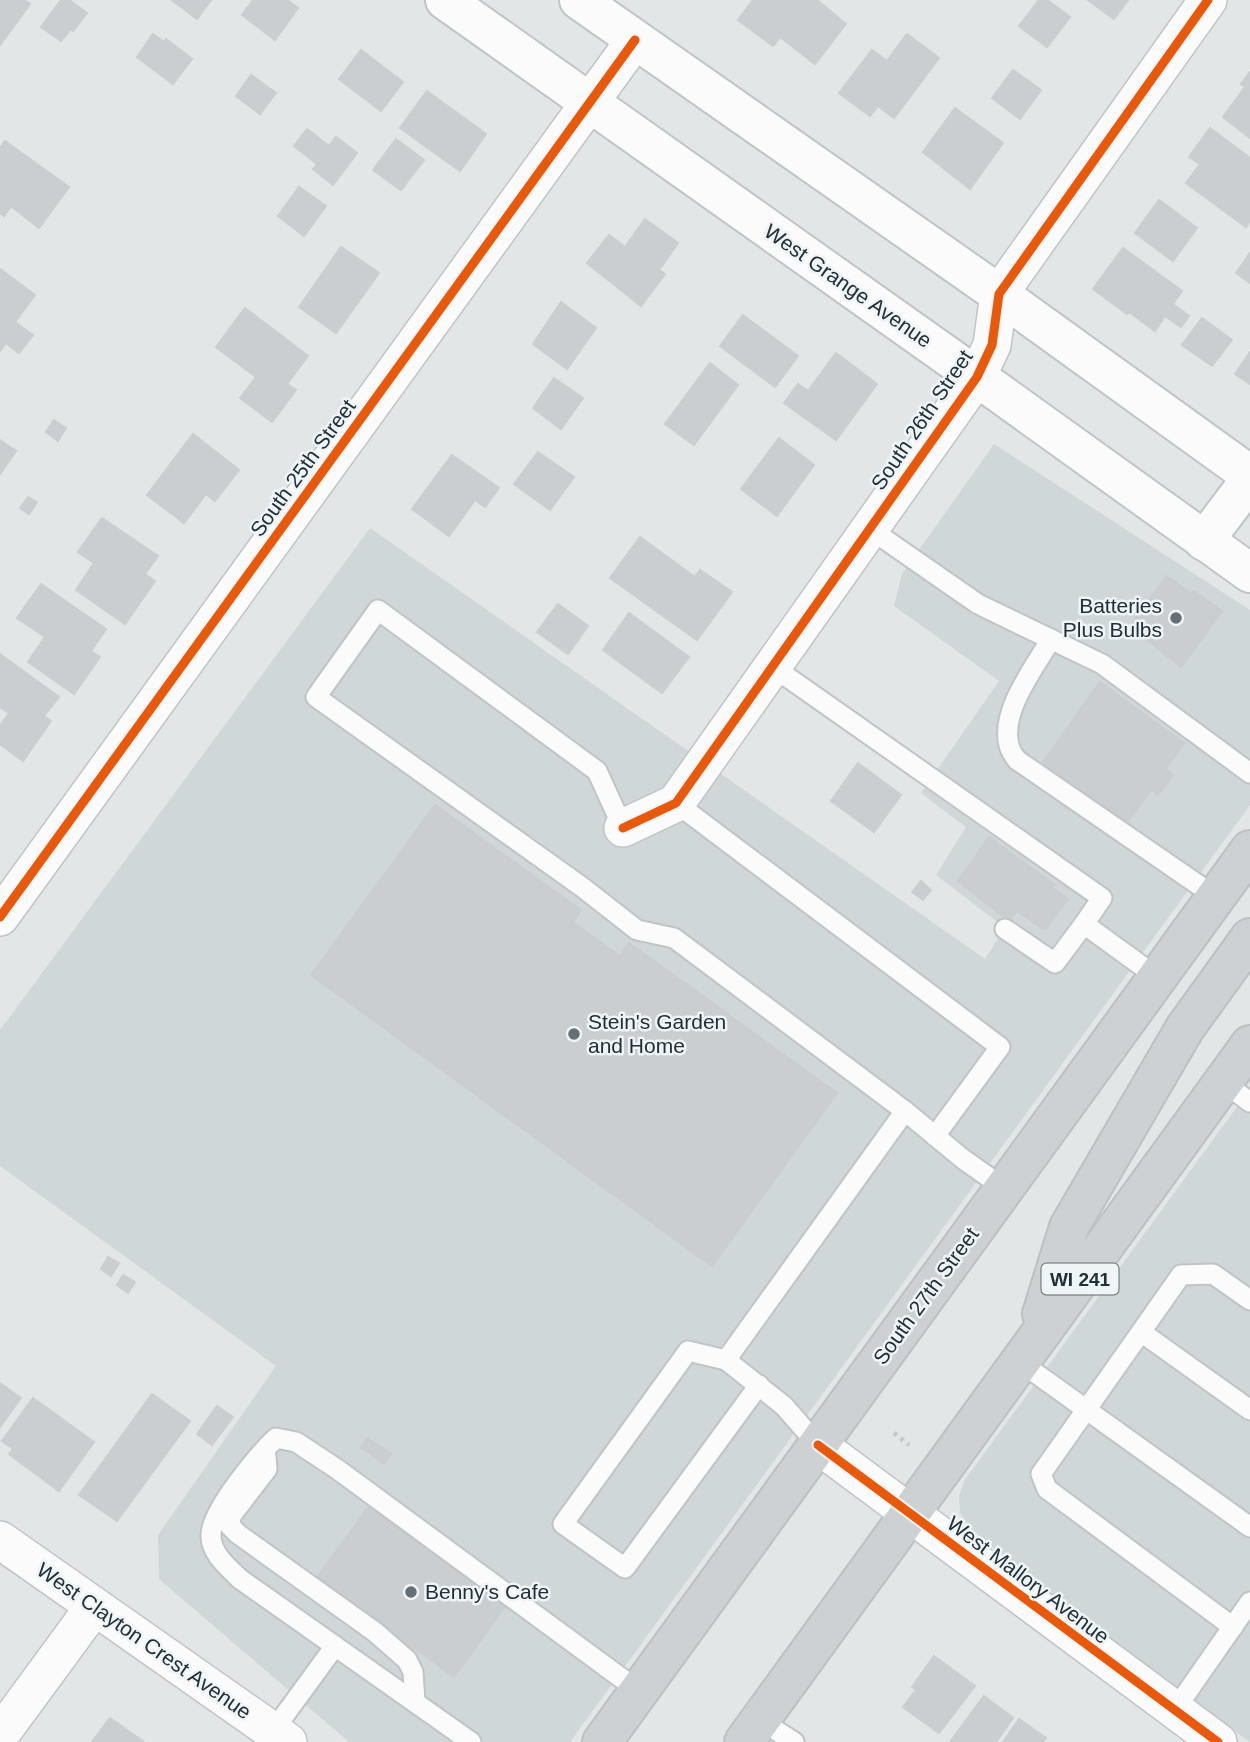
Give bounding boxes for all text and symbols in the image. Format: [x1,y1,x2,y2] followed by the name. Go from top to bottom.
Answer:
[760,219,936,352] street label: West Grange Avenue
[866,345,977,494] street label: South 26th Street
[245,395,360,541] street label: South 25th Street
[1063,594,1162,641] place label: Batteries Plus Bulbs
[1168,610,1184,626] marker: Batteries Plus Bulbs
[588,1010,726,1057] place label: Stein's Garden and Home
[566,1026,582,1042] marker: Stein's Garden and Home
[868,1223,983,1369] street label: South 27th Street
[1042,1264,1118,1294] road number: WI 241
[943,1511,1114,1648] street label: West Mallory Avenue
[33,1558,256,1723] street label: West Clayton Crest Avenue
[425,1580,549,1603] place label: Benny's Cafe
[403,1584,419,1600] marker: Benny's Cafe

